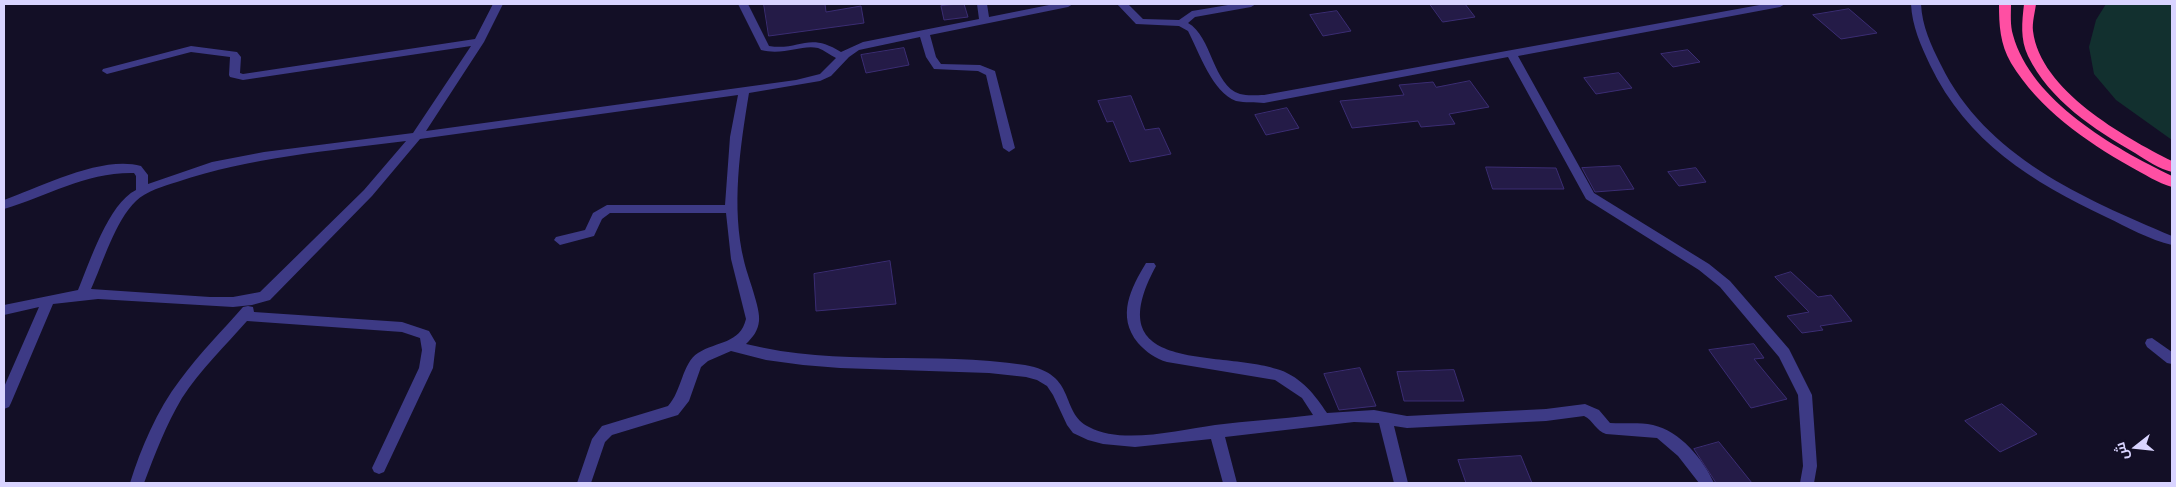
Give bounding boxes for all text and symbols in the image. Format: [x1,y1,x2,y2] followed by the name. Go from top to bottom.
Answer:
[2111,422,2161,472] north arrow
[2110,440,2133,462] text: ش

